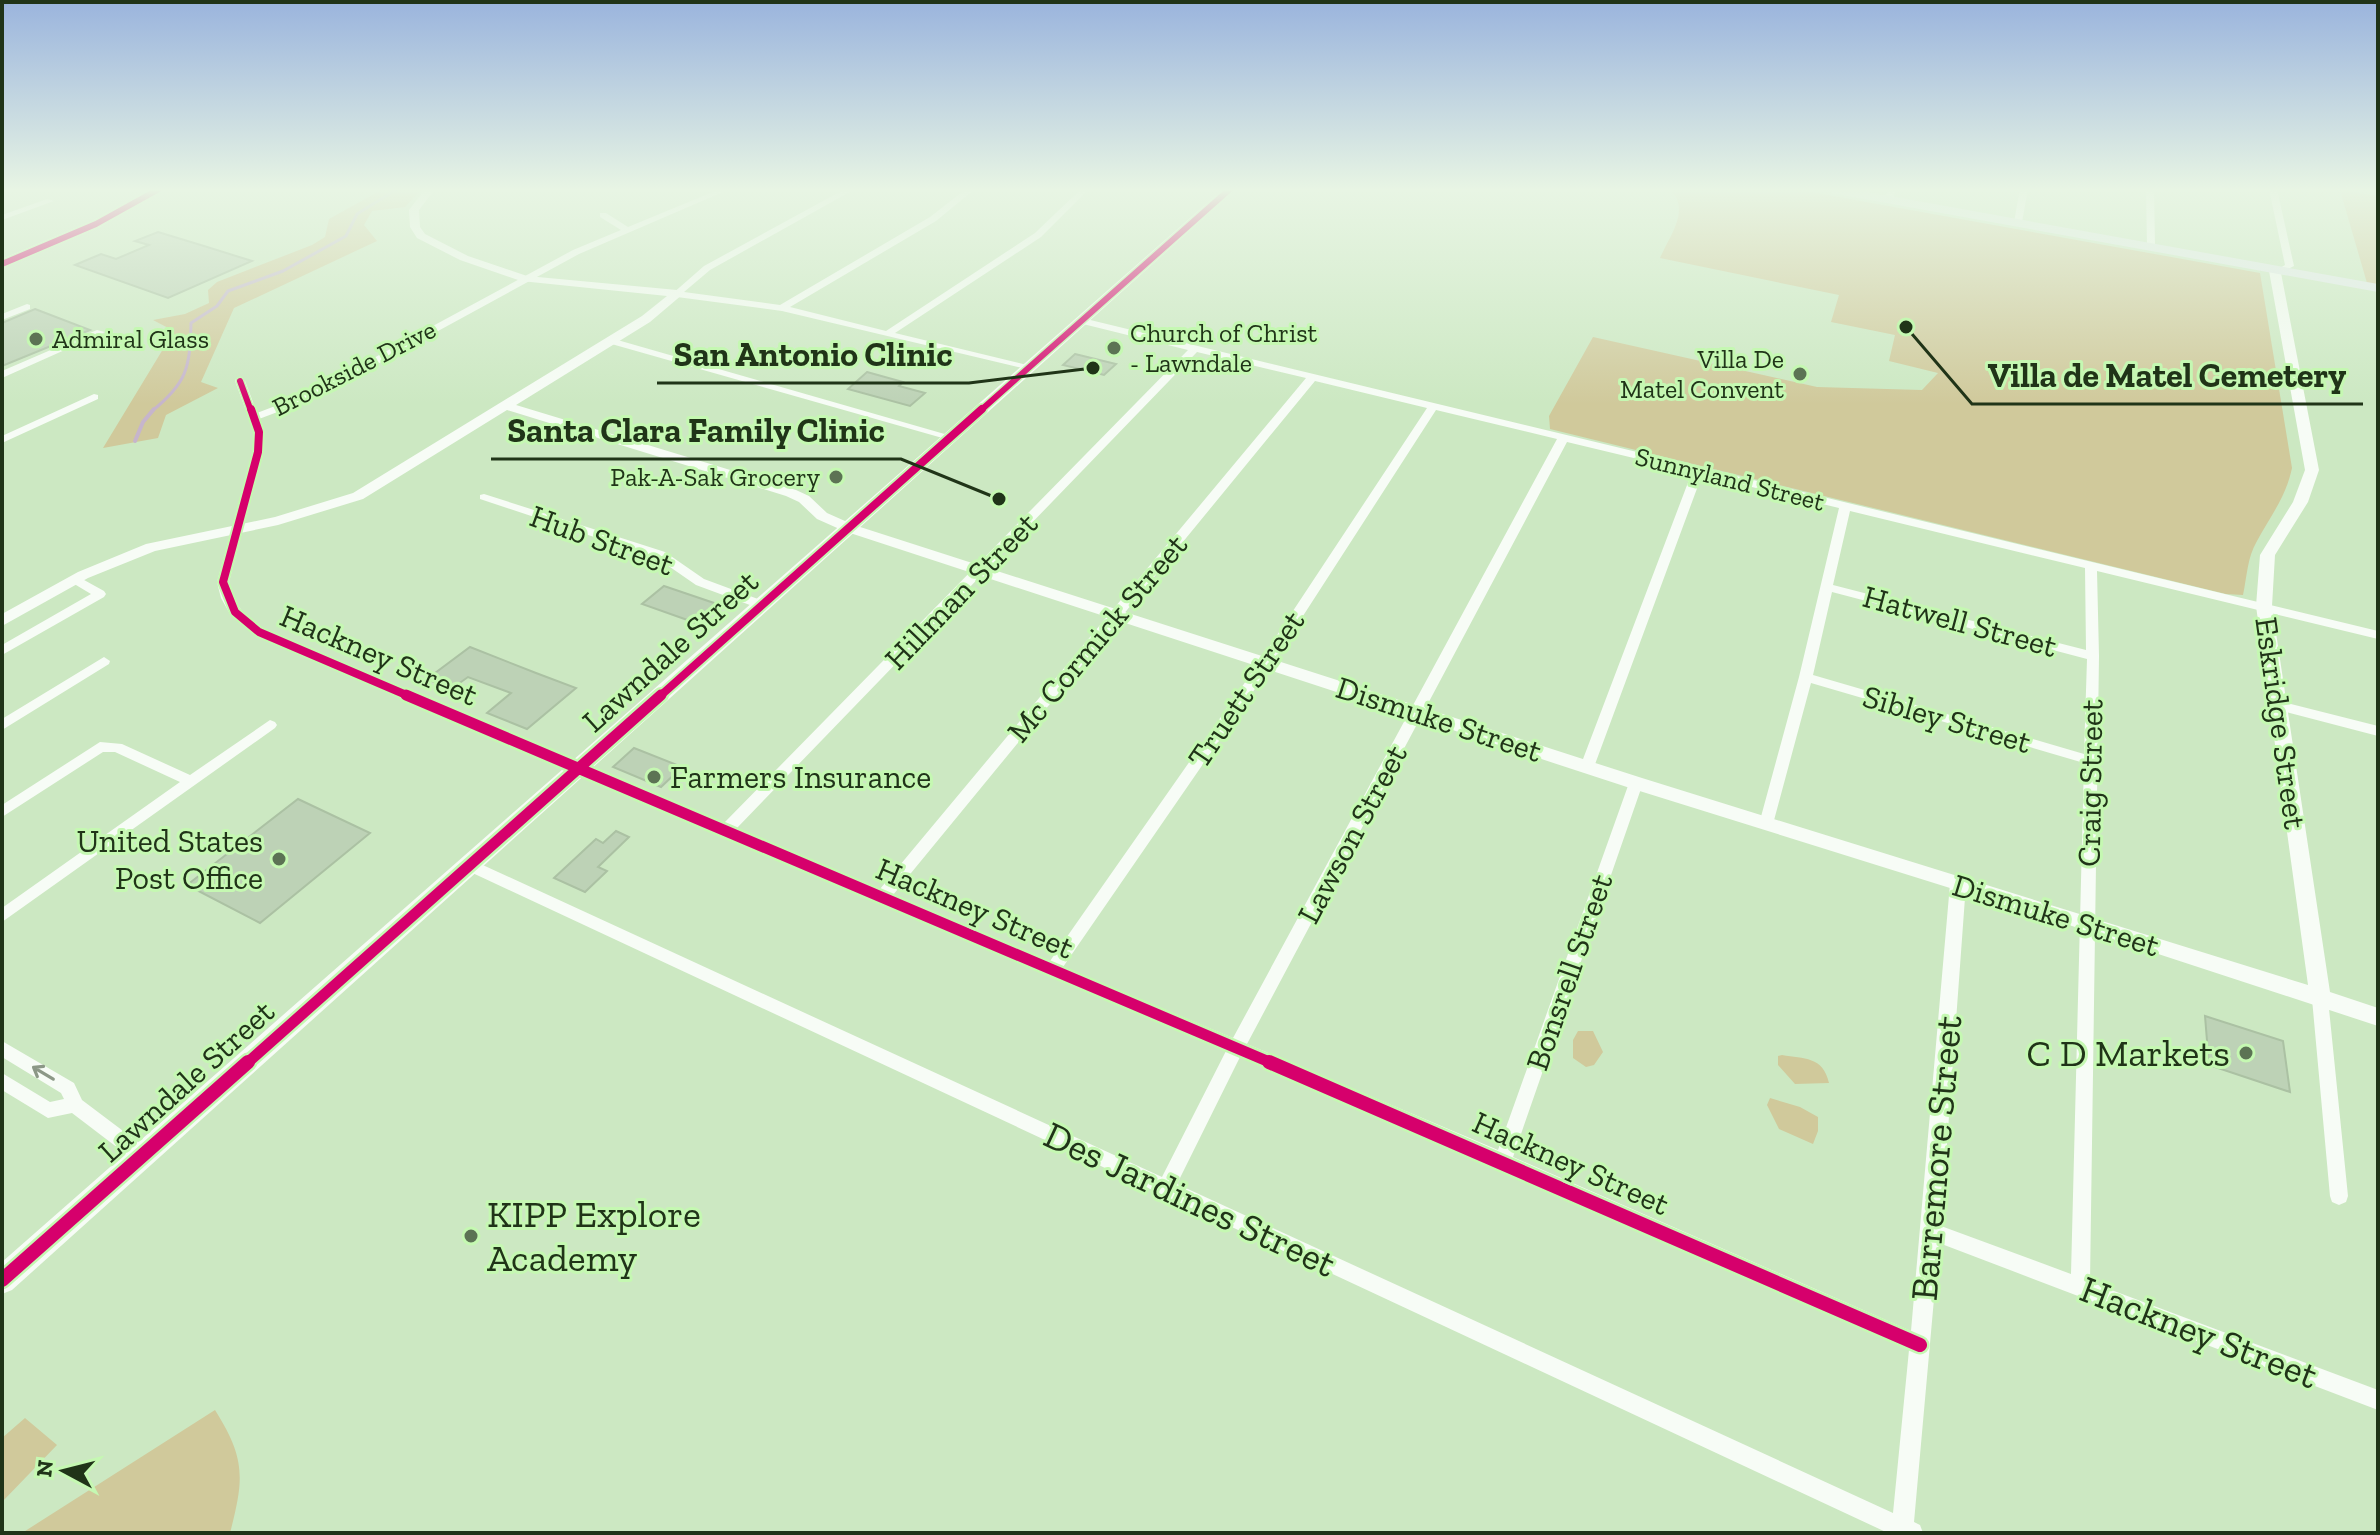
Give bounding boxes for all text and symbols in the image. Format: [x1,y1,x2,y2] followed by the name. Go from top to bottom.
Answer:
[267,313,441,423] street label: Brookside Drive
[1130,317,1318,379] place label: Church of Christ - Lawndale
[52,323,209,355] place label: Admiral Glass
[657,325,969,383] callout: San Antonio Clinic
[27,330,45,348] marker: Admiral Glass
[673,334,953,375] text: San Antonio Clinic
[1105,339,1123,357] marker: Church of Christ - Lawndale
[1620,343,1784,405] place label: Villa De Matel Convent
[1972,346,2363,404] callout: Villa de Matel Cemetery
[1988,355,2346,396] text: Villa de Matel Cemetery
[1791,365,1809,383] marker: Villa De Matel Convent
[491,401,901,459] callout: Santa Clara Family Clinic
[507,410,885,451] text: Santa Clara Family Clinic
[1632,440,1828,518] street label: Sunnyland Street
[610,461,821,493] place label: Pak-A-Sak Grocery
[827,468,845,486] marker: Pak-A-Sak Grocery
[525,496,679,584] street label: Hub Street
[877,505,1045,677] street label: Hillman Street
[999,526,1195,750] street label: Mc Cormick Street
[574,562,766,740] street label: Lawndale Street
[1859,577,2061,665] street label: Hatwell Street
[275,596,484,714] street label: Hackney Street
[1180,603,1312,775] street label: Truett Street
[2247,615,2315,832] street label: Eskridge Street
[1331,668,1547,770] street label: Dismuke Street
[1858,677,2036,761] street label: Sibley Street
[2070,699,2110,867] street label: Craig Street
[1289,738,1415,930] street label: Lawson Street
[670,758,931,796] place label: Farmers Insurance
[645,768,663,786] marker: Farmers Insurance
[76,822,263,897] place label: United States Post Office
[871,849,1080,967] street label: Hackney Street
[270,850,288,868] marker: United States Post Office
[1948,866,2164,964] street label: Dismuke Street
[1518,869,1620,1075] street label: Bonsrell Street
[90,992,282,1170] street label: Lawndale Street
[1901,1014,1971,1302] street label: Barremore Street
[2026,1030,2230,1076] place label: C D Markets
[2237,1044,2255,1062] marker: C D Markets
[32,1065,55,1081] one-way arrow
[1467,1103,1675,1223] street label: Hackney Street
[1037,1111,1343,1287] street label: Des Jardines Street
[487,1191,701,1281] place label: KIPP Explore Academy
[462,1227,480,1245] marker: KIPP Explore Academy
[2074,1266,2324,1398] street label: Hackney Street
[24,1431,104,1511] north arrow
[30,1458,59,1479] text: N

